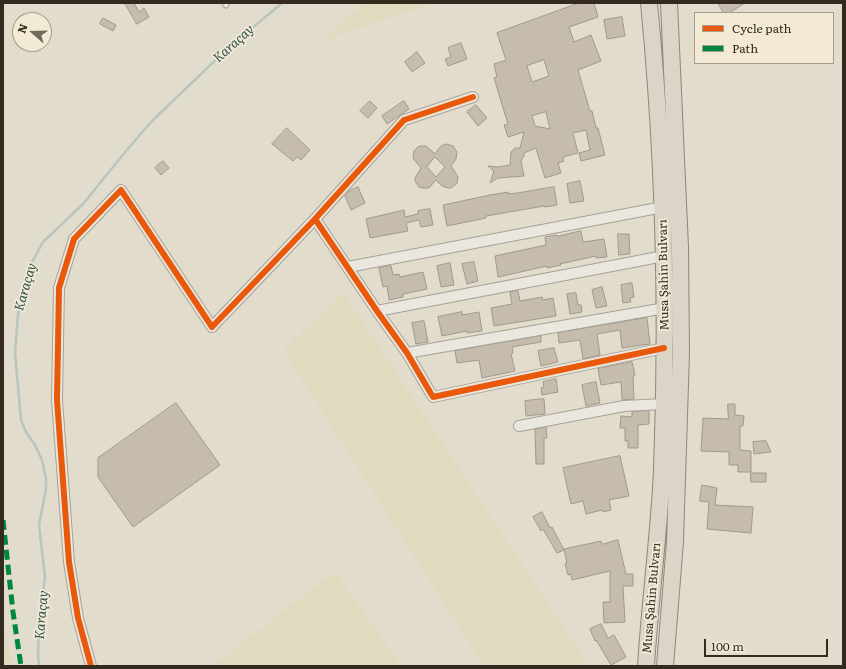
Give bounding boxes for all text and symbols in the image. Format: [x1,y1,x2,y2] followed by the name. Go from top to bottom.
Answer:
[12,12,52,52] north arrow
[694,12,834,64] legend
[732,19,792,37] text: Cycle path
[13,21,31,35] text: N
[211,22,257,66] water label: Karaçay
[732,39,758,57] text: Path
[656,219,672,331] street label: Musa Şahin Bulvarı
[12,261,40,313] water label: Karaçay
[640,542,664,654] street label: Musa Şahin Bulvarı
[32,590,52,640] water label: Karaçay
[706,631,830,657] scale bar
[711,637,744,655] text: 100 m

